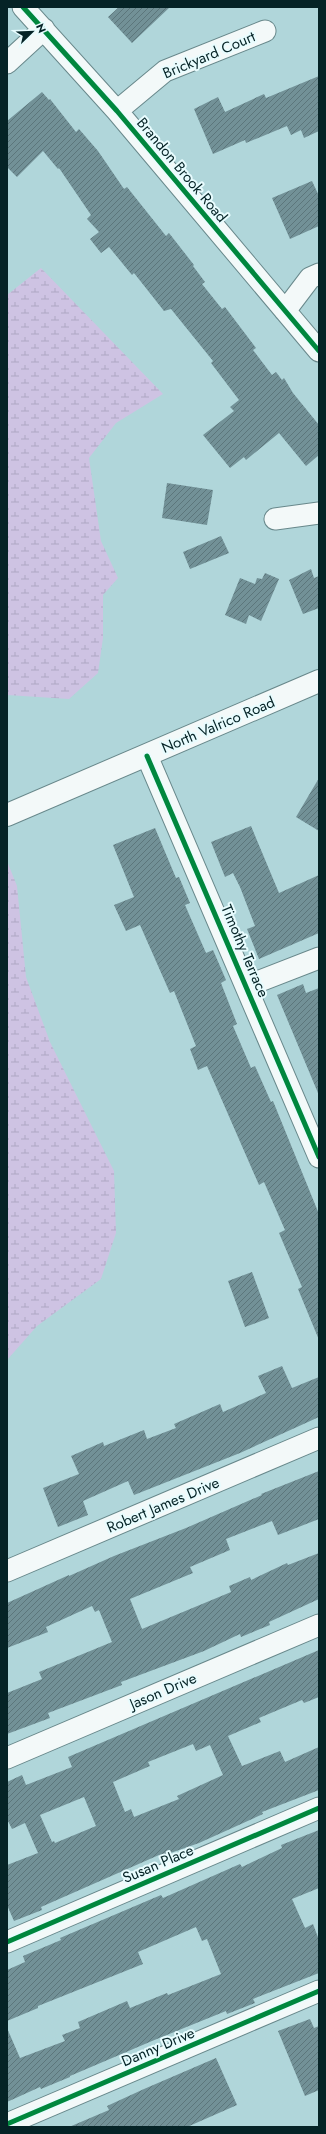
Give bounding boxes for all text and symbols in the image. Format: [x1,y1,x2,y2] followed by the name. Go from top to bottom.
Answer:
[12,12,52,52] north arrow
[32,21,50,35] text: N
[159,25,259,84] street label: Brickyard Court
[132,113,232,227] street label: Brandon Brook Road
[158,691,278,759] street label: North Valrico Road
[216,901,275,1001] street label: Timothy Terrace
[103,1471,223,1539] street label: Robert James Drive
[124,1667,200,1716] street label: Jason Drive
[119,1839,197,1889] street label: Susan Place
[118,2022,198,2072] street label: Danny Drive

